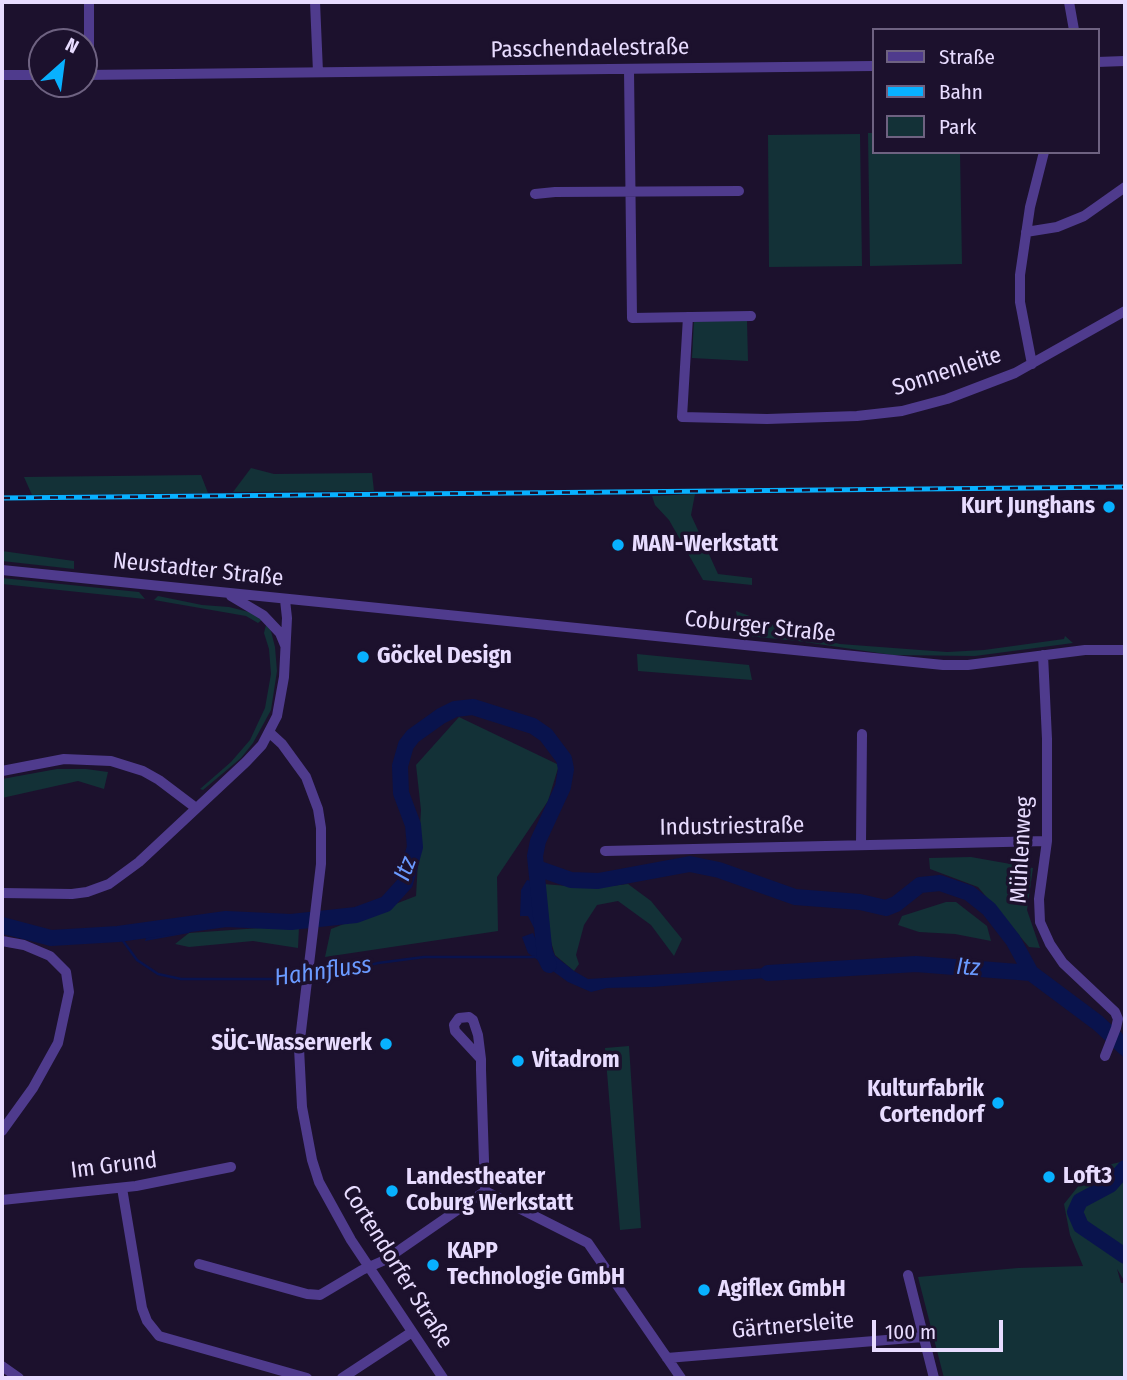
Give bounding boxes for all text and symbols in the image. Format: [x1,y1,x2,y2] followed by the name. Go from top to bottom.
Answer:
[28,28,98,98] north arrow
[872,28,1099,154] legend
[62,33,83,59] text: N
[490,33,690,65] street label: Passchendaelestraße
[939,44,995,70] text: Straße
[939,79,983,105] text: Bahn
[939,114,976,140] text: Park
[889,341,1005,403] street label: Sonnenleite
[961,493,1095,521] place label: Kurt Junghans
[1101,499,1117,515] marker: Kurt Junghans
[632,531,778,559] place label: MAN-Werkstatt
[610,537,626,553] marker: MAN-Werkstatt
[111,547,285,593] street label: Neustadter Straße
[683,605,837,649] street label: Coburger Straße
[377,643,512,671] place label: Göckel Design
[355,649,371,665] marker: Göckel Design
[1005,796,1039,904] street label: Mühlenweg
[659,812,805,842] street label: Industriestraße
[388,853,424,885] water label: Itz
[273,951,373,993] water label: Hahnfluss
[955,953,981,983] water label: Itz
[211,1030,372,1058] place label: SÜC-Wasserwerk
[378,1036,394,1052] marker: SÜC-Wasserwerk
[532,1047,619,1075] place label: Vitadrom
[510,1053,526,1069] marker: Vitadrom
[867,1076,984,1130] place label: Kulturfabrik Cortendorf
[990,1095,1006,1111] marker: Kulturfabrik Cortendorf
[69,1147,159,1185] street label: Im Grund
[1063,1163,1112,1191] place label: Loft3
[406,1164,573,1218] place label: Landestheater Coburg Werkstatt
[1041,1169,1057,1185] marker: Loft3
[336,1180,458,1354] street label: Cortendorfer Straße
[384,1183,400,1199] marker: Landestheater Coburg Werkstatt
[447,1238,625,1292] place label: KAPP Technologie GmbH
[425,1257,441,1273] marker: KAPP Technologie GmbH
[718,1276,845,1304] place label: Agiflex GmbH
[696,1282,712,1298] marker: Agiflex GmbH
[875,1306,1006,1350] scale bar
[731,1307,855,1345] street label: Gärtnersleite
[885,1319,936,1345] text: 100 m

